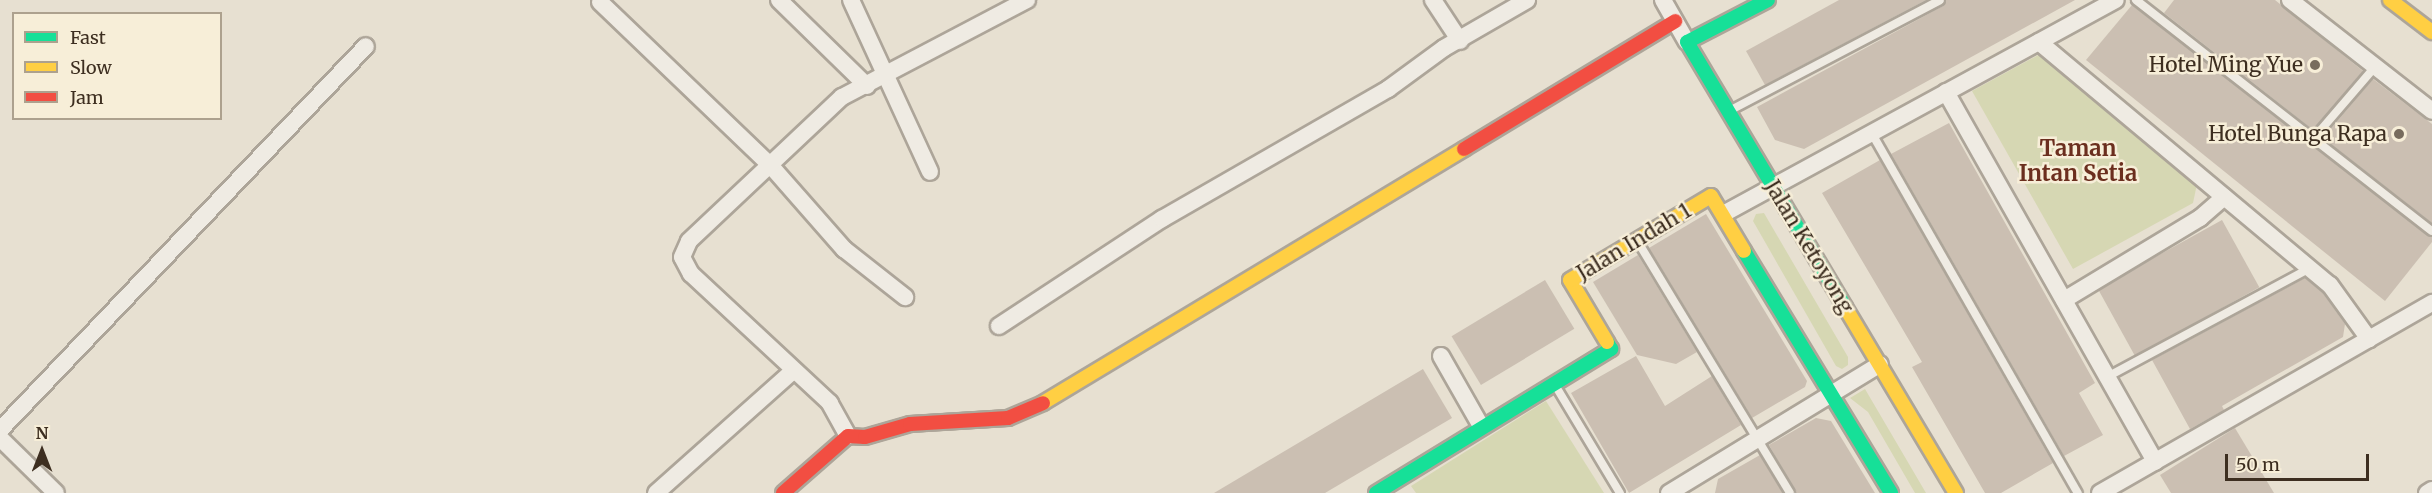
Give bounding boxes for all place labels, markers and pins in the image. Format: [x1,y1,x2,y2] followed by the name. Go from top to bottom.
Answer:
[2149,52,2303,78] place label: Hotel Ming Yue
[2308,58,2322,72] marker: Hotel Ming Yue
[2208,121,2387,147] place label: Hotel Bunga Rapa
[2392,127,2406,141] marker: Hotel Bunga Rapa

